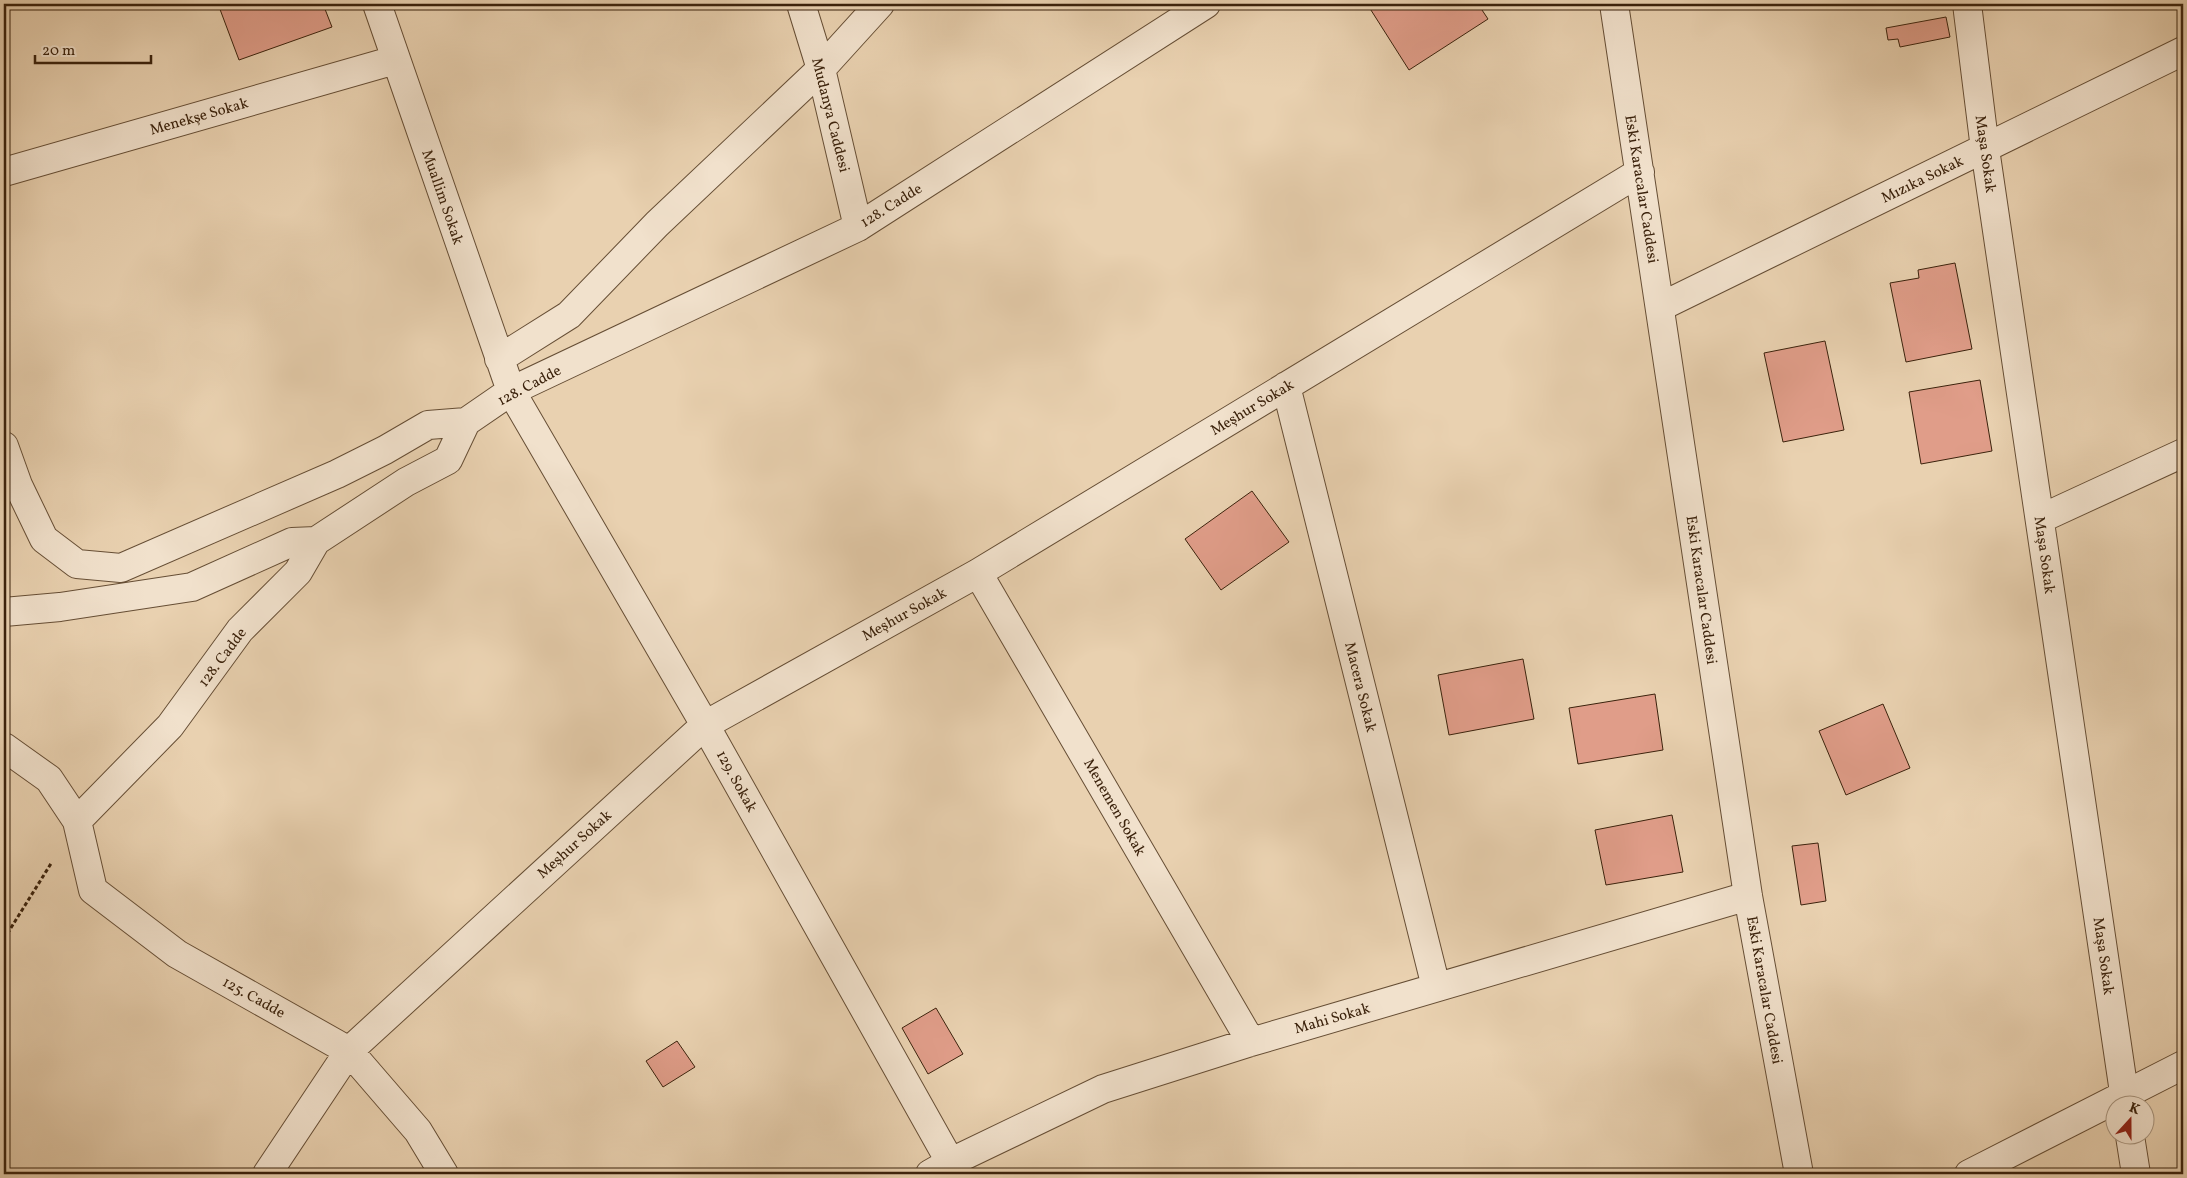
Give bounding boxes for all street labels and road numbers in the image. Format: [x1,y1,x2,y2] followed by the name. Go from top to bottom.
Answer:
[805,56,854,175] street label: Mudanya Caddesi
[148,93,251,142] street label: Menekşe Sokak
[1618,113,1663,265] street label: Eski Karacalar Caddesi
[1969,114,2000,194] street label: Maşa Sokak
[415,147,468,248] street label: Muallim Sokak
[1878,151,1967,209] street label: Mızıka Sokak
[857,179,927,234] street label: 128. Cadde
[494,361,565,412] street label: 128. Cadde
[1207,375,1298,441] street label: Meşhur Sokak
[1680,514,1721,666] street label: Eski Karacalar Caddesi
[2028,515,2059,595] street label: Maşa Sokak
[859,583,951,647] street label: Meşhur Sokak
[194,624,252,692] street label: 128. Cadde
[1338,640,1381,735] street label: Macera Sokak
[710,747,761,817] street label: 129. Sokak
[1077,755,1150,860] street label: Menemen Sokak
[533,806,617,884] street label: Meşhur Sokak
[1740,914,1787,1066] street label: Eski Karacalar Caddesi
[2087,916,2118,996] street label: Maşa Sokak
[218,972,289,1024] street label: 125. Cadde
[1292,999,1373,1040] street label: Mahi Sokak

